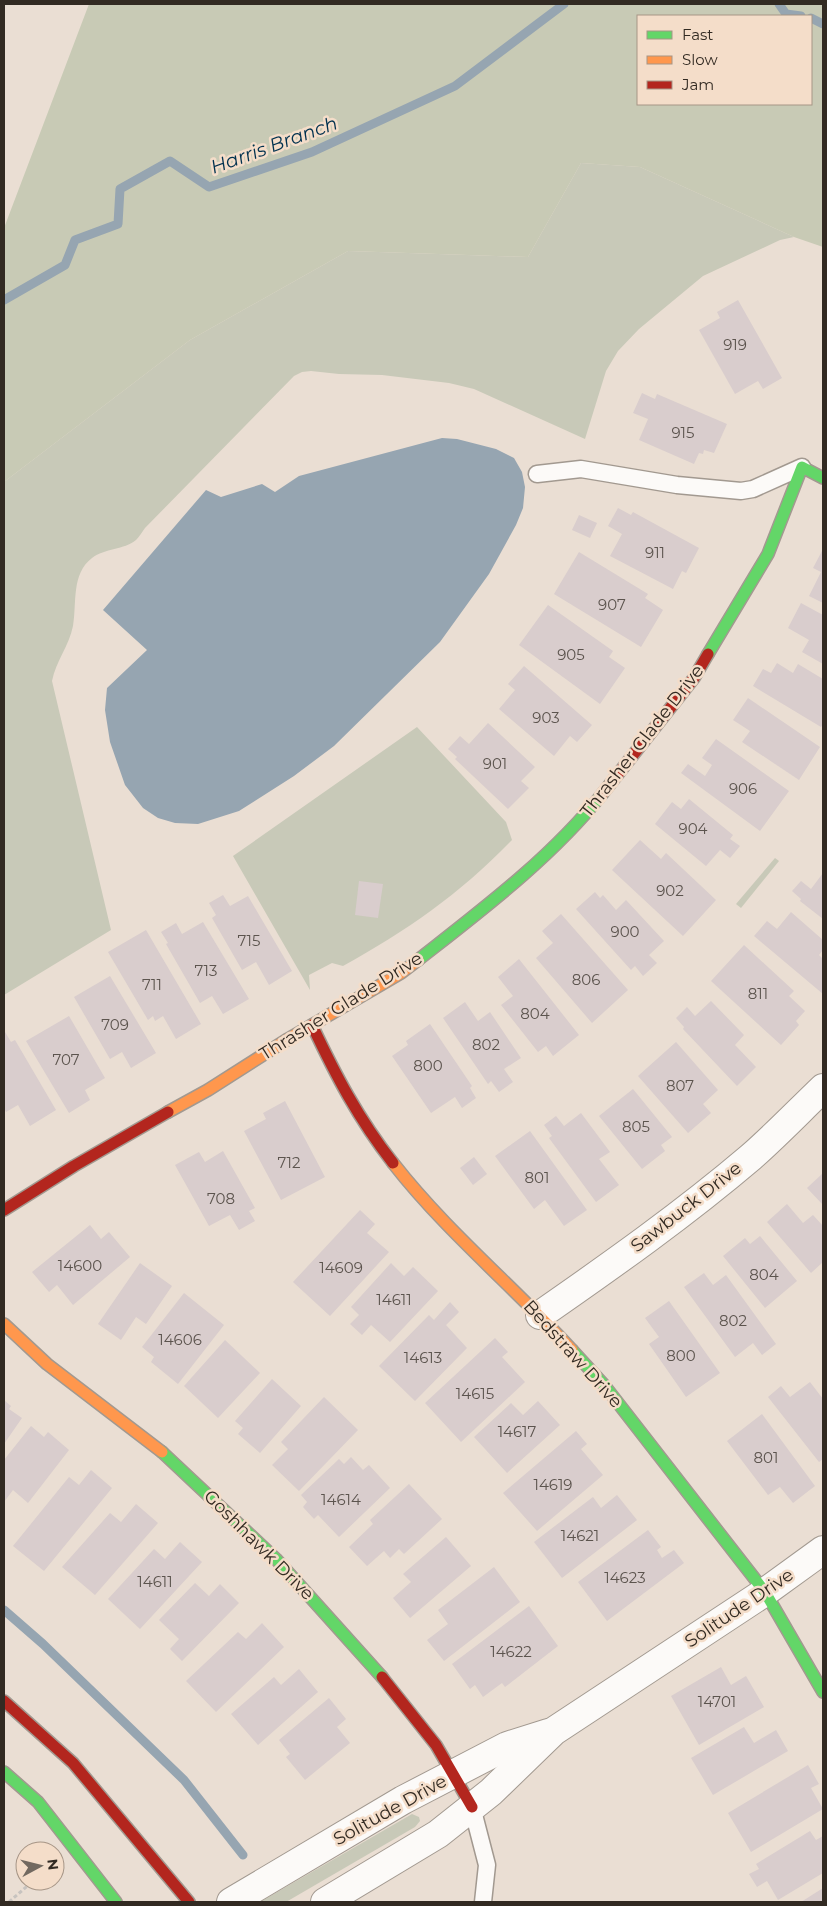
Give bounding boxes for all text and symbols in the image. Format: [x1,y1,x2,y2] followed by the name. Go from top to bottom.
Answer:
[637,15,812,105] legend
[682,25,713,44] text: Fast
[682,50,718,69] text: Slow
[681,75,714,94] text: Jam
[207,111,341,179] water label: Harris Branch
[723,335,747,354] house number: 919
[671,423,695,442] house number: 915
[645,543,665,562] house number: 911
[598,595,626,614] house number: 907
[557,645,585,664] house number: 905
[576,660,709,822] street label: Thrasher Glade Drive
[532,708,560,727] house number: 903
[483,754,507,773] house number: 901
[729,779,757,798] house number: 906
[679,819,708,838] house number: 904
[656,881,684,900] house number: 902
[611,922,640,941] house number: 900
[238,931,260,950] house number: 715
[256,947,427,1065] street label: Thrasher Glade Drive
[195,961,217,980] house number: 713
[572,970,600,989] house number: 806
[142,975,162,994] house number: 711
[748,984,768,1003] house number: 811
[520,1004,550,1023] house number: 804
[101,1015,129,1034] house number: 709
[472,1035,500,1054] house number: 802
[52,1050,80,1069] house number: 707
[413,1056,443,1075] house number: 800
[666,1076,694,1095] house number: 807
[622,1117,650,1136] house number: 805
[278,1153,300,1172] house number: 712
[626,1157,746,1257] street label: Sawbuck Drive
[525,1168,549,1187] house number: 801
[207,1189,235,1208] house number: 708
[58,1256,102,1275] house number: 14600
[319,1258,363,1277] house number: 14609
[749,1265,779,1284] house number: 804
[376,1290,412,1309] house number: 14611
[519,1296,627,1412] street label: Bedstraw Drive
[719,1311,747,1330] house number: 802
[158,1330,202,1349] house number: 14606
[666,1346,696,1365] house number: 800
[404,1348,442,1367] house number: 14613
[456,1384,494,1403] house number: 14615
[498,1422,537,1441] house number: 14617
[754,1448,778,1467] house number: 801
[533,1475,573,1494] house number: 14619
[199,1485,319,1605] street label: Goshhawk Drive
[321,1490,361,1509] house number: 14614
[561,1526,599,1545] house number: 14621
[681,1564,798,1652] street label: Solitude Drive
[604,1568,646,1587] house number: 14623
[137,1572,173,1591] house number: 14611
[490,1642,532,1661] house number: 14622
[698,1692,736,1711] house number: 14701
[329,1770,451,1850] street label: Solitude Drive
[15,1841,65,1891] north arrow
[43,1858,63,1871] text: N

